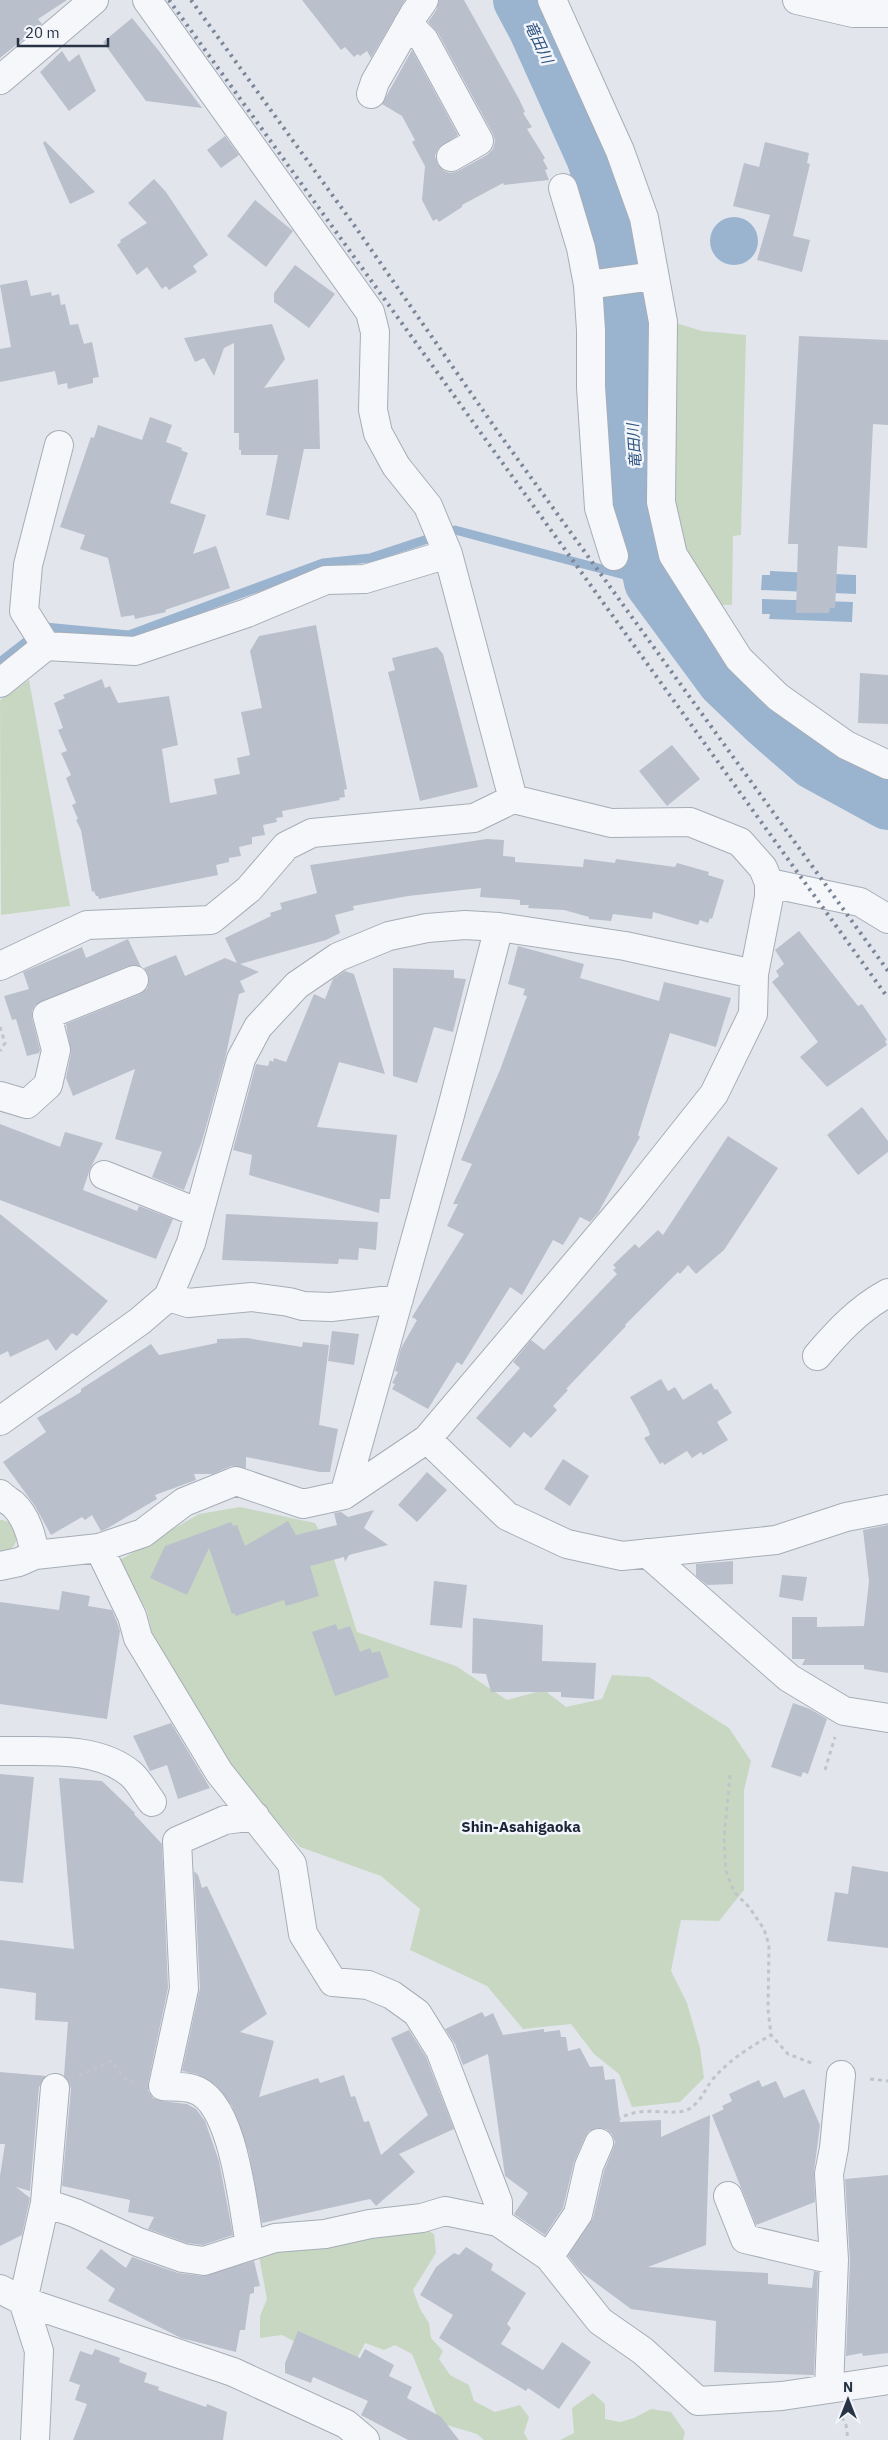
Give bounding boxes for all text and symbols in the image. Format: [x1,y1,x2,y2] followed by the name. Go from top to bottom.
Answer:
[18,15,108,47] scale bar
[521,18,558,68] water label: 竜田川
[25,23,60,42] text: 20 m
[623,421,645,469] water label: 竜田川
[461,1817,581,1836] district label: Shin-Asahigaoka
[823,2375,873,2425] north arrow
[843,2378,853,2396] text: N

